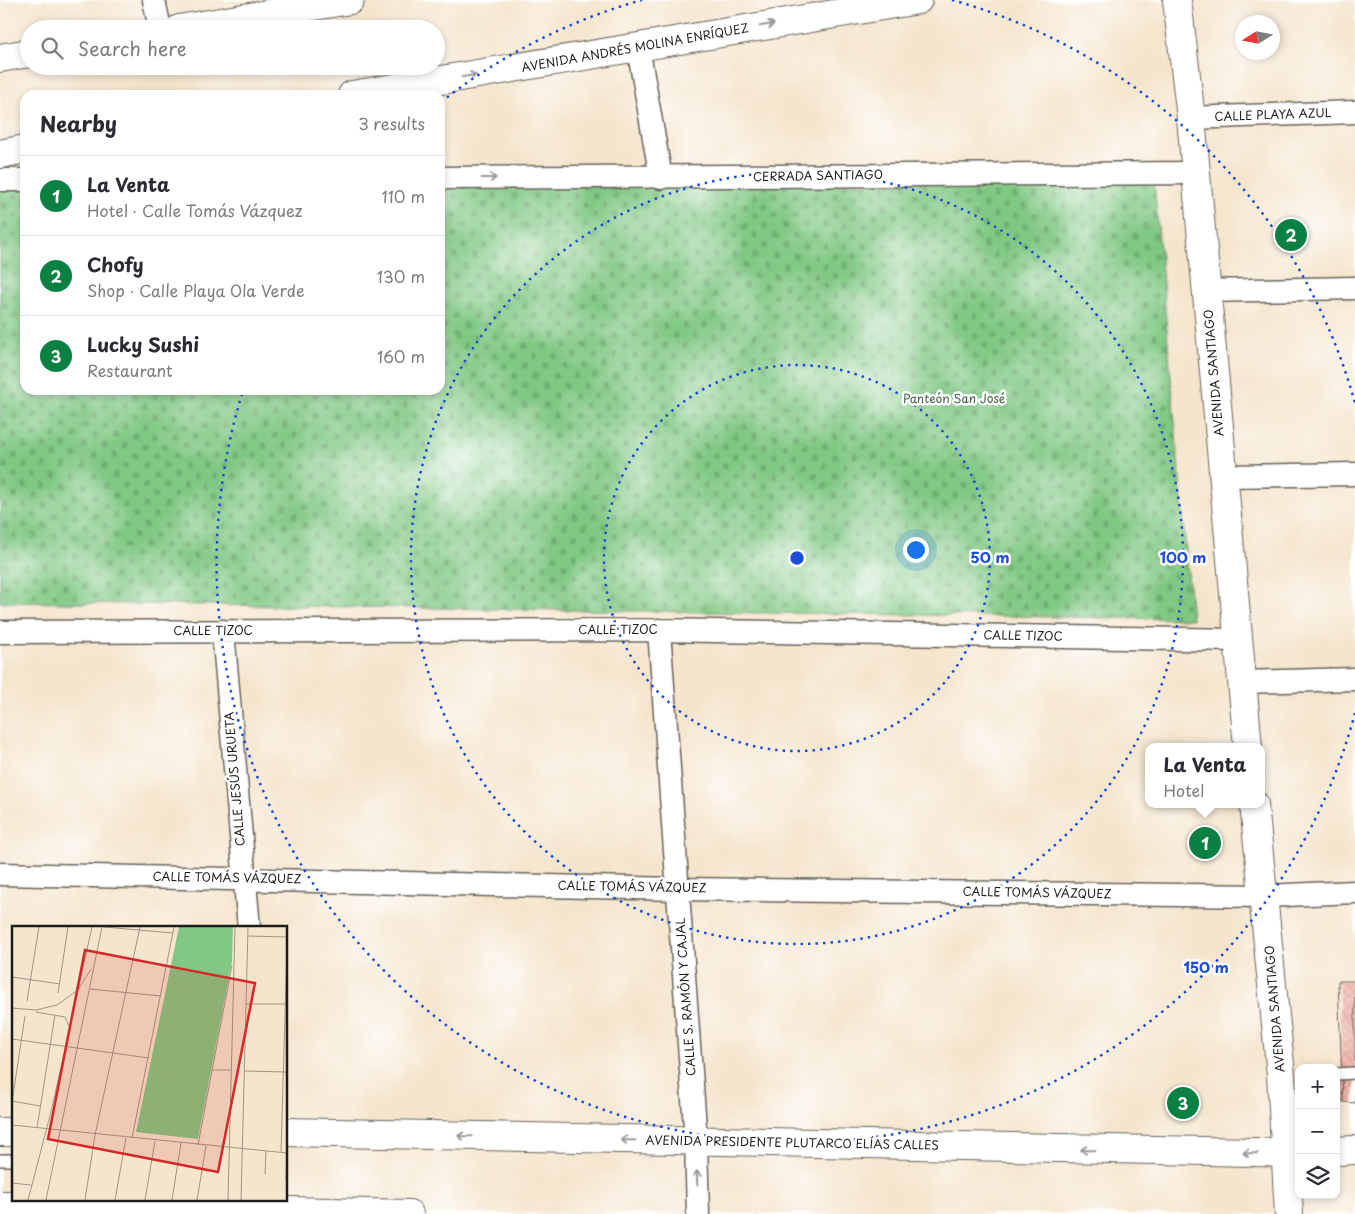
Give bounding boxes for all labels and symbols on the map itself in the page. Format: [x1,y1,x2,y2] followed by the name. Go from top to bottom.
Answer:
[1235,15,1280,60] north arrow
[520,18,750,76] street label: AVENIDA ANDRÉS MOLINA ENRÍQUEZ
[759,20,775,30] one-way arrow
[461,70,477,80] one-way arrow
[1214,103,1332,125] street label: CALLE PLAYA AZUL
[753,165,883,185] street label: CERRADA SANTIAGO
[480,173,496,183] one-way arrow
[1275,216,1307,254] pin: 2
[1198,309,1228,437] street label: AVENIDA SANTIAGO
[903,389,1005,407] park label: Panteón San José
[903,537,929,563] your location
[971,545,1009,568] text: 50 m
[1160,545,1206,568] text: 100 m
[788,549,806,567] centre of rings
[578,620,658,638] street label: CALLE TIZOC
[173,621,253,639] street label: CALLE TIZOC
[983,625,1063,645] street label: CALLE TIZOC
[219,711,249,847] street label: CALLE JESÚS URUETA
[1189,824,1221,862] pin: 1
[152,867,302,887] street label: CALLE TOMÁS VÁZQUEZ
[557,876,707,896] street label: CALLE TOMÁS VÁZQUEZ
[962,882,1112,902] street label: CALLE TOMÁS VÁZQUEZ
[670,917,700,1077] street label: CALLE S. RAMÓN Y CAJAL
[12,926,288,1202] inset map
[1259,945,1289,1073] street label: AVENIDA SANTIAGO
[1183,955,1229,978] text: 150 m
[1167,1084,1199,1122] pin: 3
[645,1130,939,1154] street label: AVENIDA PRESIDENTE PLUTARCO ELÍAS CALLES
[457,1131,474,1141] one-way arrow
[620,1135,636,1144] one-way arrow
[1080,1145,1096,1154] one-way arrow
[1242,1148,1258,1158] one-way arrow
[692,1170,702,1186] one-way arrow

